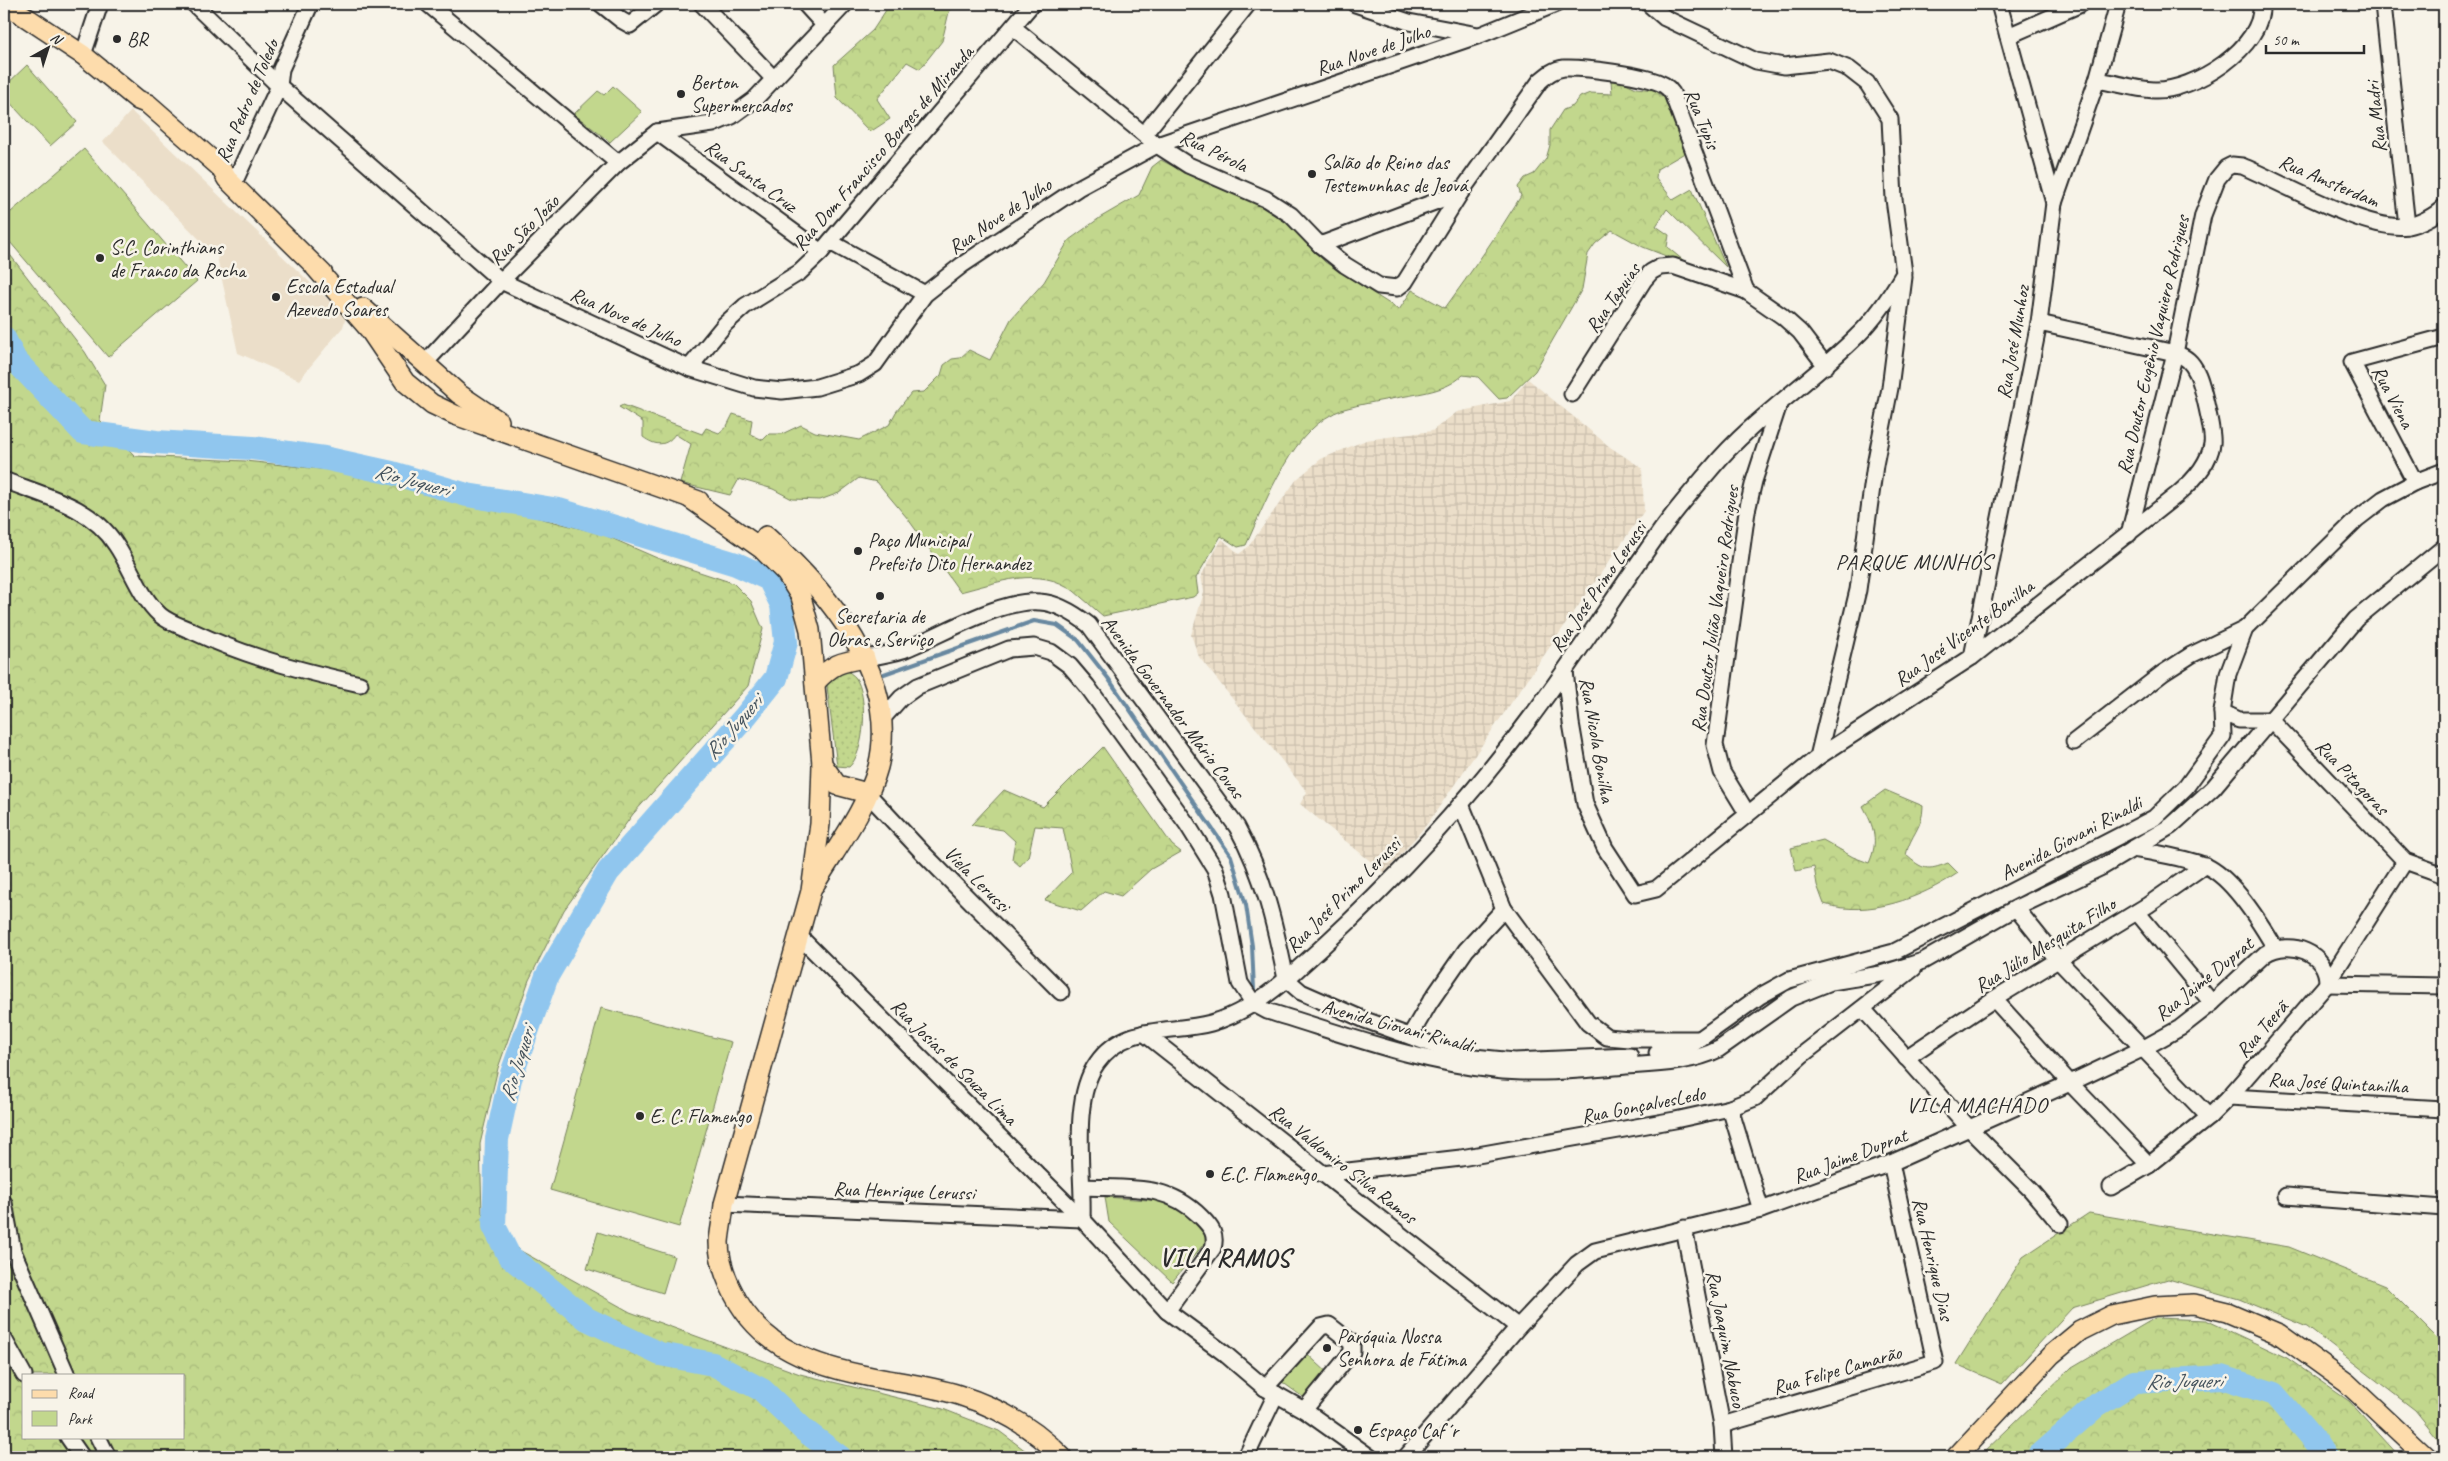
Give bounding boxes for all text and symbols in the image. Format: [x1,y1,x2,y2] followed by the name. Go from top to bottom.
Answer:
[1313,18,1434,81] street label: Rua Nove de Julho
[22,22,72,72] north arrow
[2266,22,2363,54] scale bar
[127,27,149,52] place label: BR
[47,29,66,49] text: N
[2273,31,2300,50] text: 50 m
[111,33,123,45] marker: BR
[210,34,285,166] street label: Rua Pedro de Toledo
[787,39,980,256] street label: Rua Dom Francisco Borges de Miranda
[691,70,794,118] place label: Berton Supermercados
[2360,78,2392,154] street label: Rua Madri
[1679,85,1726,155] street label: Rua Tupis
[675,88,687,100] marker: Berton Supermercados
[1176,124,1254,179] street label: Rua Pérola
[700,134,804,219] street label: Rua Santa Cruz
[2275,149,2384,214] street label: Rua Amsterdam
[1322,150,1469,198] place label: Salão do Reino das Testemunhas de Jeová
[1306,168,1318,180] marker: Salão do Reino das Testemunhas de Jeová
[944,172,1057,260] street label: Rua Nove de Julho
[483,189,565,271] street label: Rua São João
[2111,211,2195,477] street label: Rua Doutor Eugênio Vaquiero Rodrigues
[110,235,247,283] place label: S.C. Corinthians de Franco da Rocha
[94,252,106,264] marker: S.C. Corinthians de Franco da Rocha
[1580,257,1647,338] street label: Rua Tapuias
[286,274,396,322] place label: Escola Estadual Azevedo Soares
[566,281,686,353] street label: Rua Nove de Julho
[1991,282,2036,401] street label: Rua José Munhoz
[270,291,282,303] marker: Escola Estadual Azevedo Soares
[2366,361,2421,434] street label: Rua Viena
[372,458,457,504] water label: Rio Juqueri
[1685,482,1745,734] street label: Rua Doutor Julião Vaqueiro Rodrigues
[1544,515,1653,657] street label: Rua José Primo Lerussi
[868,528,1033,576] place label: Paço Municipal Prefeito Dito Hernandez
[852,545,864,557] marker: Paço Municipal Prefeito Dito Hernandez
[1836,548,1996,576] district label: PARQUE MUNHÓS
[1889,573,2040,692] street label: Rua José Vicente Bonilha
[874,590,886,602] marker: Secretaria de Obras e Serviço
[827,604,934,652] place label: Secretaria de Obras e Serviço
[1096,610,1251,805] street label: Avenida Governador Mário Covas
[1574,676,1621,806] street label: Rua Nicola Bonilha
[698,686,771,764] water label: Rio Juqueri
[2310,734,2396,822] street label: Rua Pitagoras
[1996,789,2148,886] street label: Avenida Giovani Rinaldi
[1280,830,1408,958] street label: Rua José Primo Lerussi
[939,841,1017,919] street label: Viela Lerussi
[1970,891,2122,998] street label: Rua Júlio Mesquita Filho
[2149,930,2260,1027] street label: Rua Jaime Duprat
[885,993,1024,1132] street label: Rua Josias de Souza Lima
[1319,994,1479,1059] street label: Avenida Giovani Rinaldi
[2230,994,2295,1063] street label: Rua Teerã
[494,1019,542,1104] water label: Rio Juqueri
[2267,1067,2411,1099] street label: Rua José Quintanilha
[1579,1081,1708,1129] street label: Rua GonçalvesLedo
[1906,1091,2049,1119] district label: VILA MACHADO
[1264,1099,1423,1231] street label: Rua Valdomiro Silva Ramos
[650,1104,752,1129] place label: E. C. Flamengo
[634,1110,646,1122] marker: E. C. Flamengo
[1789,1122,1913,1189] street label: Rua Jaime Duprat
[1220,1162,1317,1187] place label: E.C. Flamengo
[1204,1168,1216,1180] marker: E.C. Flamengo
[833,1176,977,1206] street label: Rua Henrique Lerussi
[1907,1195,1960,1325] street label: Rua Henrique Dias
[1159,1242,1295,1274] district label: VILA RAMOS
[1700,1268,1752,1411] street label: Rua Joaquim Nabuco
[1337,1324,1468,1372] place label: Paróquia Nossa Senhora de Fátima
[1770,1339,1905,1400] street label: Rua Felipe Camarão
[1321,1342,1333,1354] marker: Paróquia Nossa Senhora de Fátima
[2146,1367,2227,1395] water label: Rio Juqueri
[22,1374,185,1438] legend
[68,1384,95,1403] text: Road
[68,1410,93,1429] text: Park
[1368,1418,1460,1443] place label: Espaço Caf´r
[1352,1424,1364,1436] marker: Espaço Caf´r

